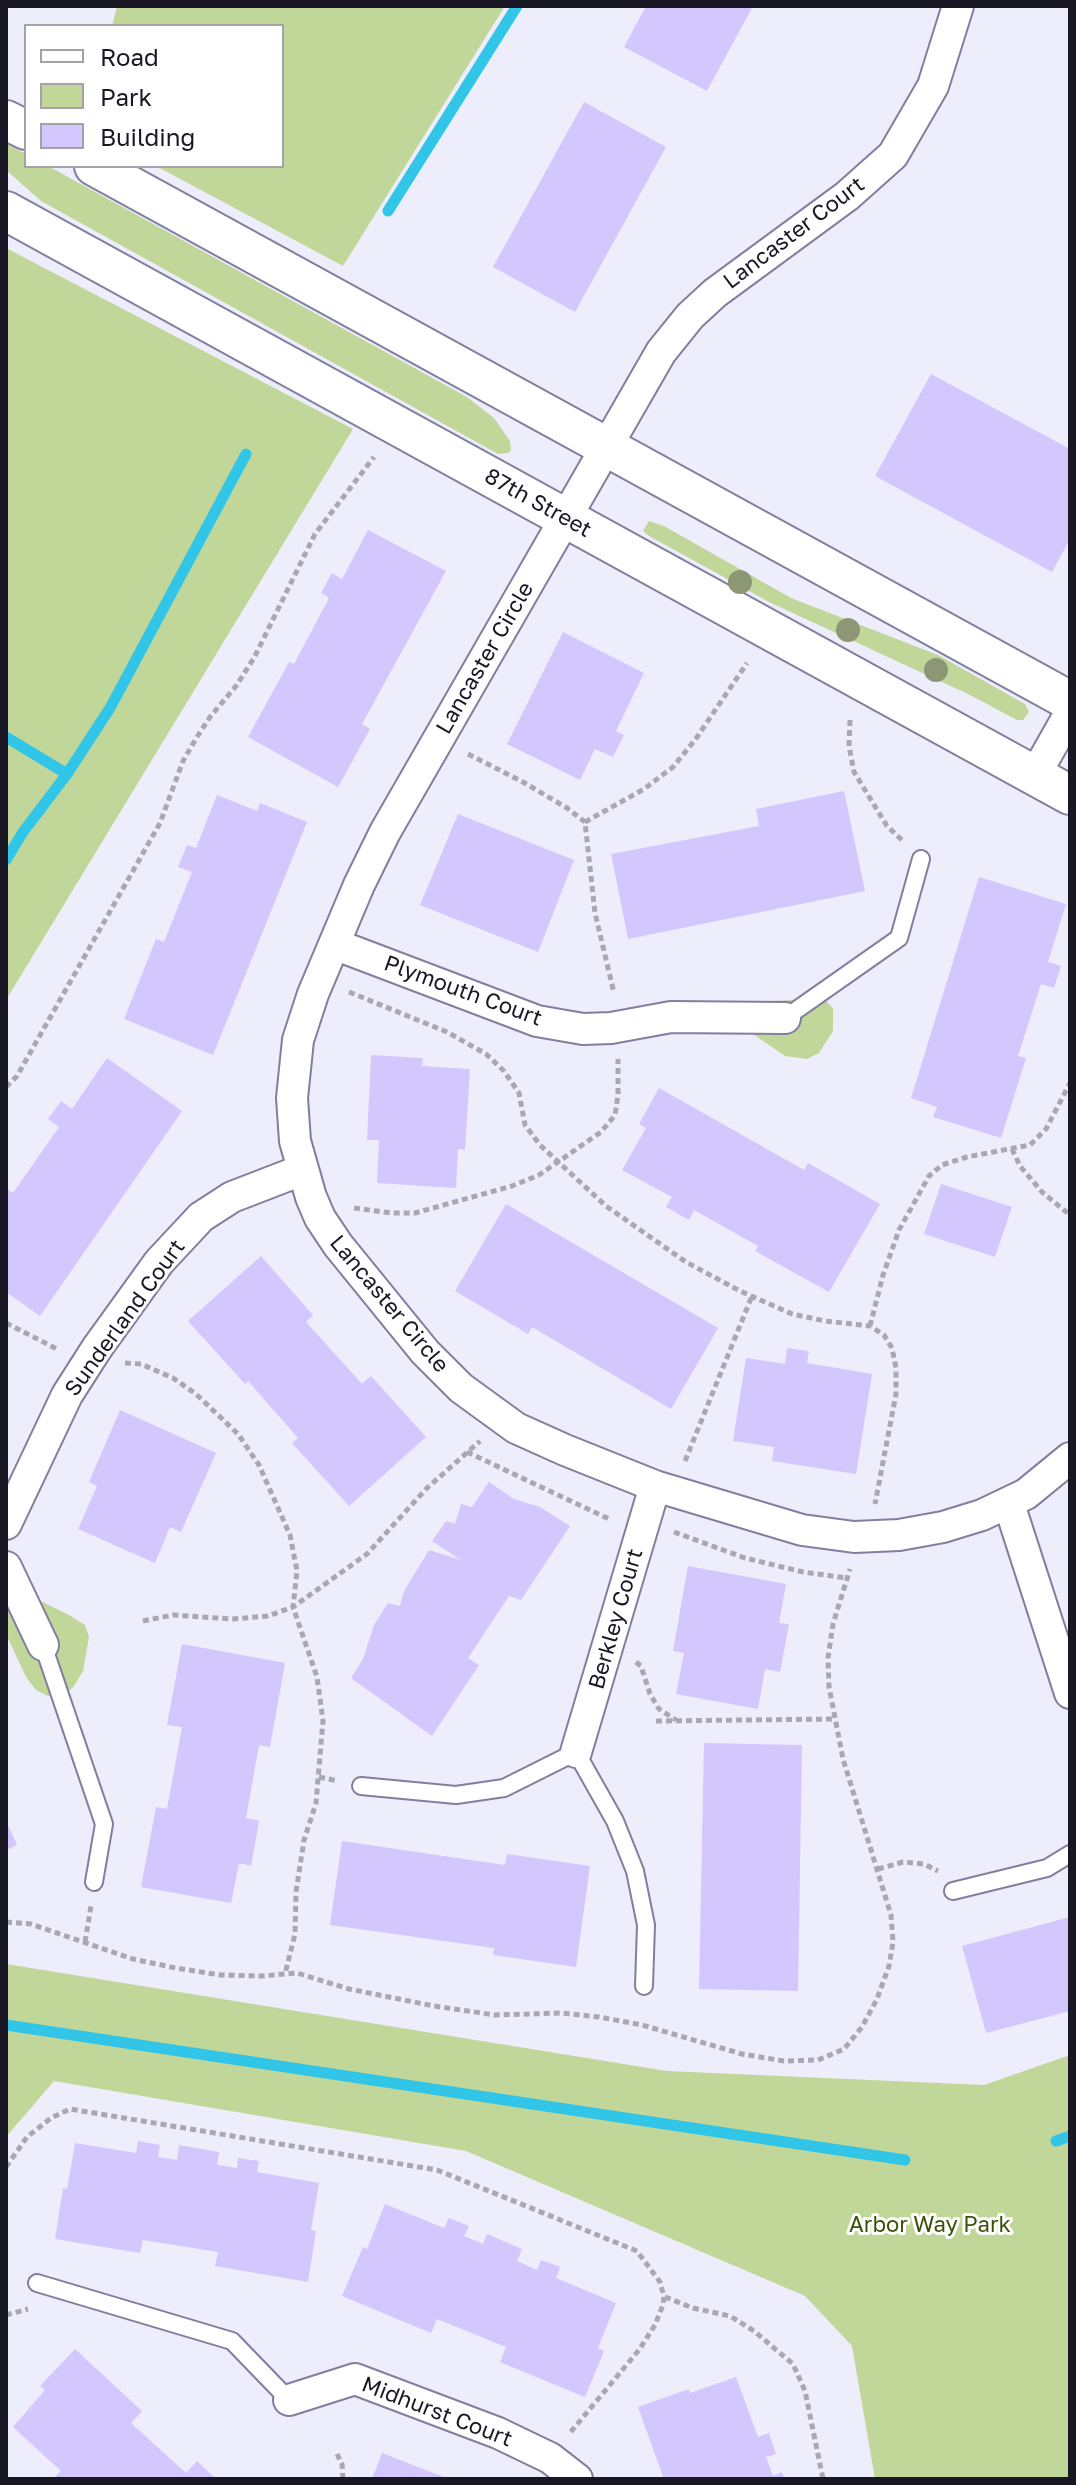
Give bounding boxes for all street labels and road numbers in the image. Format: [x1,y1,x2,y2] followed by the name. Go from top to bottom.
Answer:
[718,171,870,295] street label: Lancaster Court
[480,463,596,543] street label: 87th Street
[431,577,539,739] street label: Lancaster Circle
[380,950,546,1032] street label: Plymouth Court
[324,1230,454,1378] street label: Lancaster Circle
[59,1235,191,1401] street label: Sunderland Court
[583,1546,649,1692] street label: Berkley Court
[358,2371,516,2453] street label: Midhurst Court

